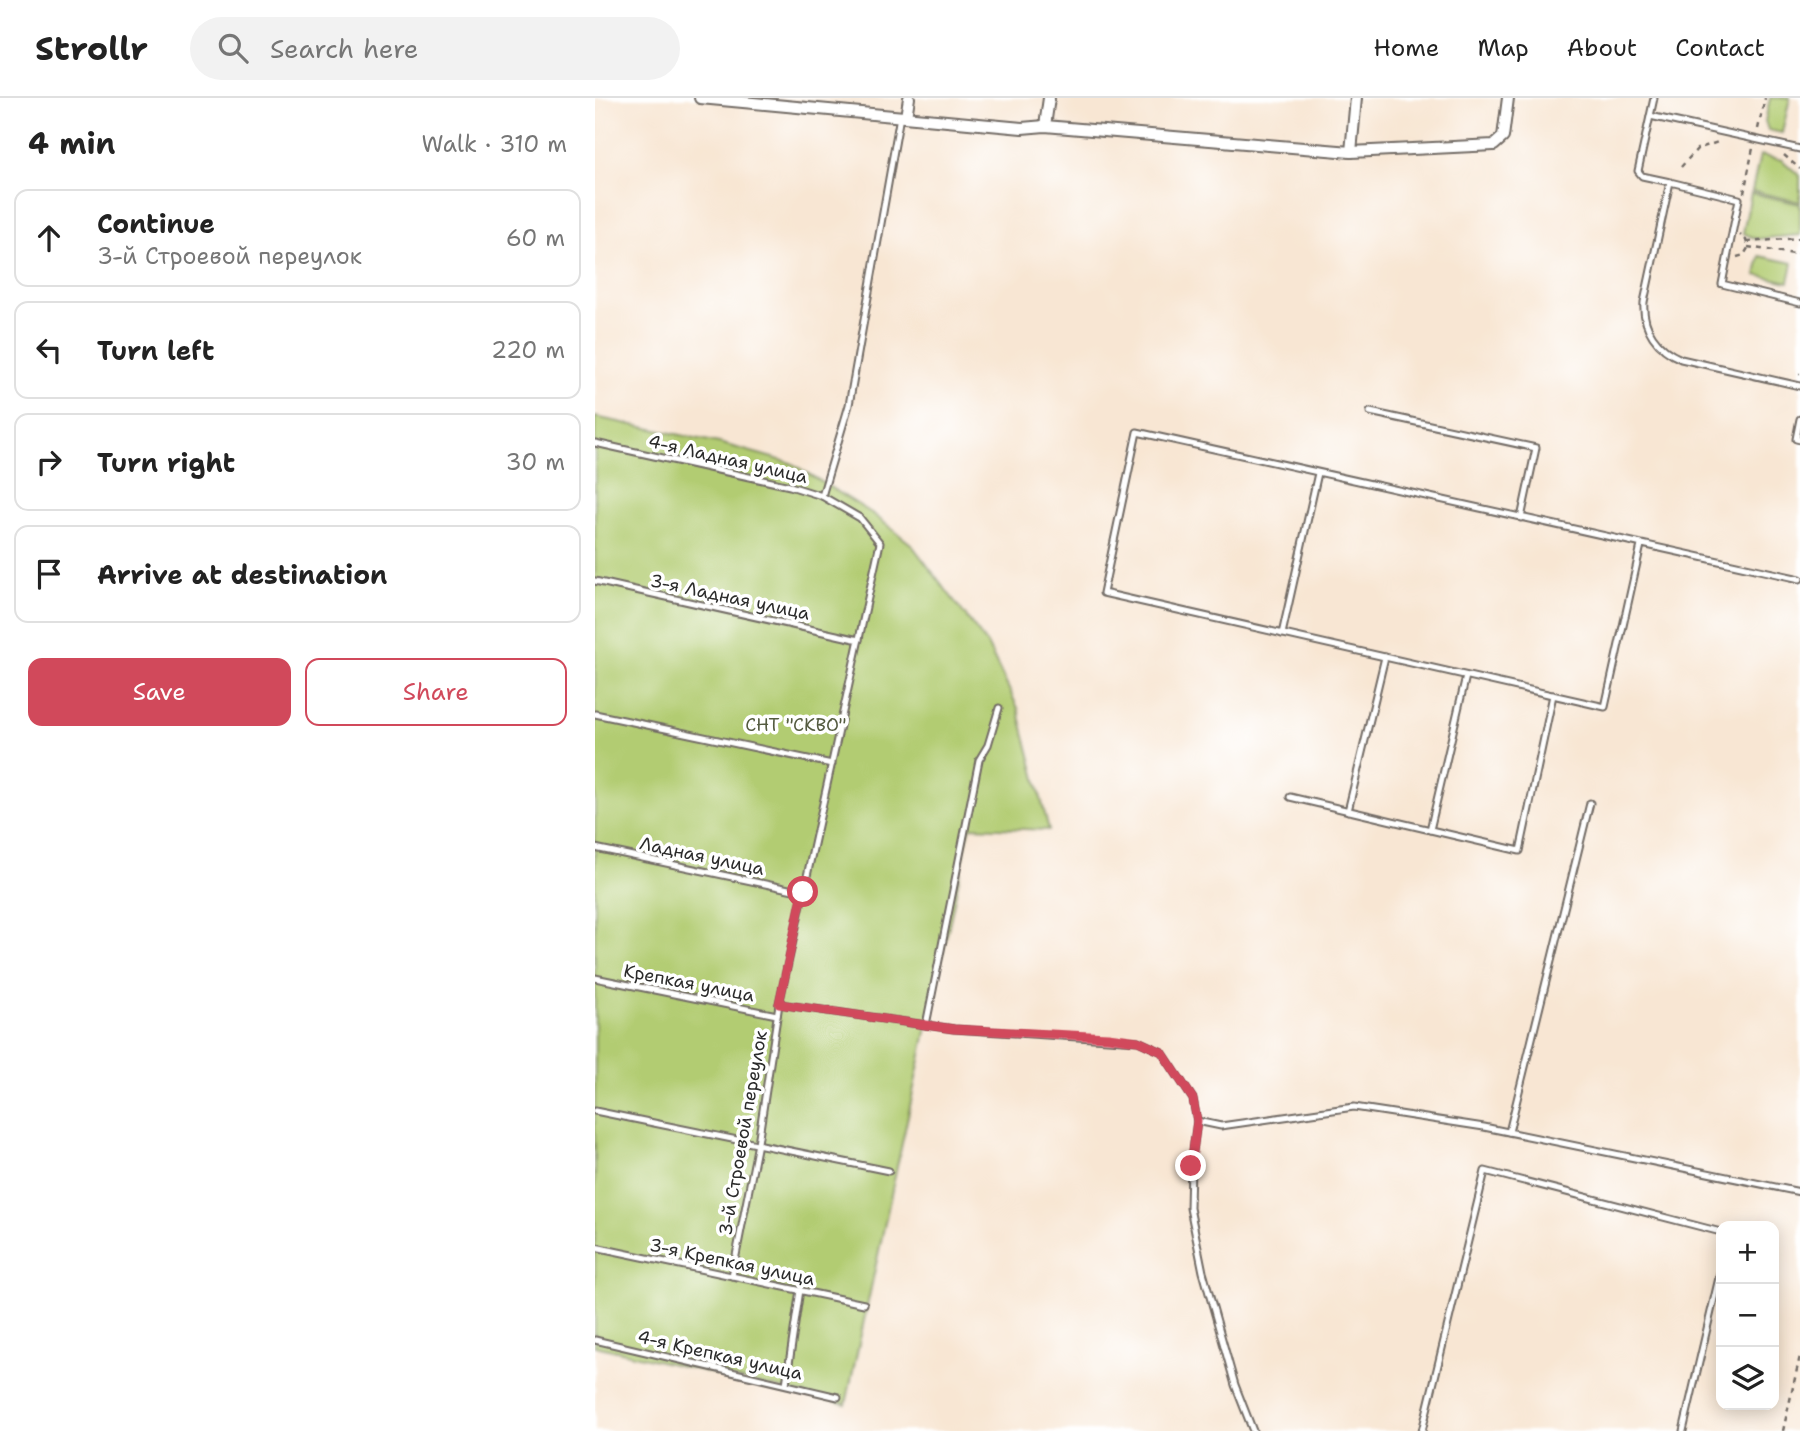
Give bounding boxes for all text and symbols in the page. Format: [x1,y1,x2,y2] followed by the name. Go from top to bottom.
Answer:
[190,17,680,80] search box
[35,26,148,71] text: Strollr
[214,29,252,67] icon: search
[270,31,419,66] text: Search here
[1373,32,1439,64] text: Home
[1477,32,1529,64] text: Map
[1567,32,1637,64] text: About
[1675,32,1765,64] text: Contact
[28,123,115,164] text: 4 min
[422,129,567,159] text: Walk · 310 m
[97,206,215,241] text: Continue
[30,219,68,257] icon: ahead
[506,223,565,253] text: 60 m
[97,241,362,271] text: 3-й Строевой переулок
[30,331,68,369] icon: left
[97,333,214,368] text: Turn left
[491,335,565,365] text: 220 m
[646,429,810,489] street label: 4-я Ладная улица
[30,443,68,481] icon: right
[97,445,235,480] text: Turn right
[506,447,565,477] text: 30 m
[30,555,68,593] icon: arrive
[97,557,387,592] text: Arrive at destination
[648,568,812,626] street label: 3-я Ладная улица
[28,658,291,726] button: Save
[305,658,567,726] button: Share
[745,713,847,737] park label: СНТ "СКВО"
[638,831,766,881] street label: Ладная улица
[787,876,818,907] route start
[622,959,756,1007] street label: Крепкая улица
[713,1028,773,1237] street label: 3-й Строевой переулок
[1175,1150,1206,1181] route end
[1716,1221,1779,1410] map controls
[1716,1221,1779,1284] button: +
[647,1233,817,1291] street label: 3-я Крепкая улица
[1716,1284,1779,1347] button: −
[635,1324,805,1386] street label: 4-я Крепкая улица
[1716,1347,1779,1410] button: layers

